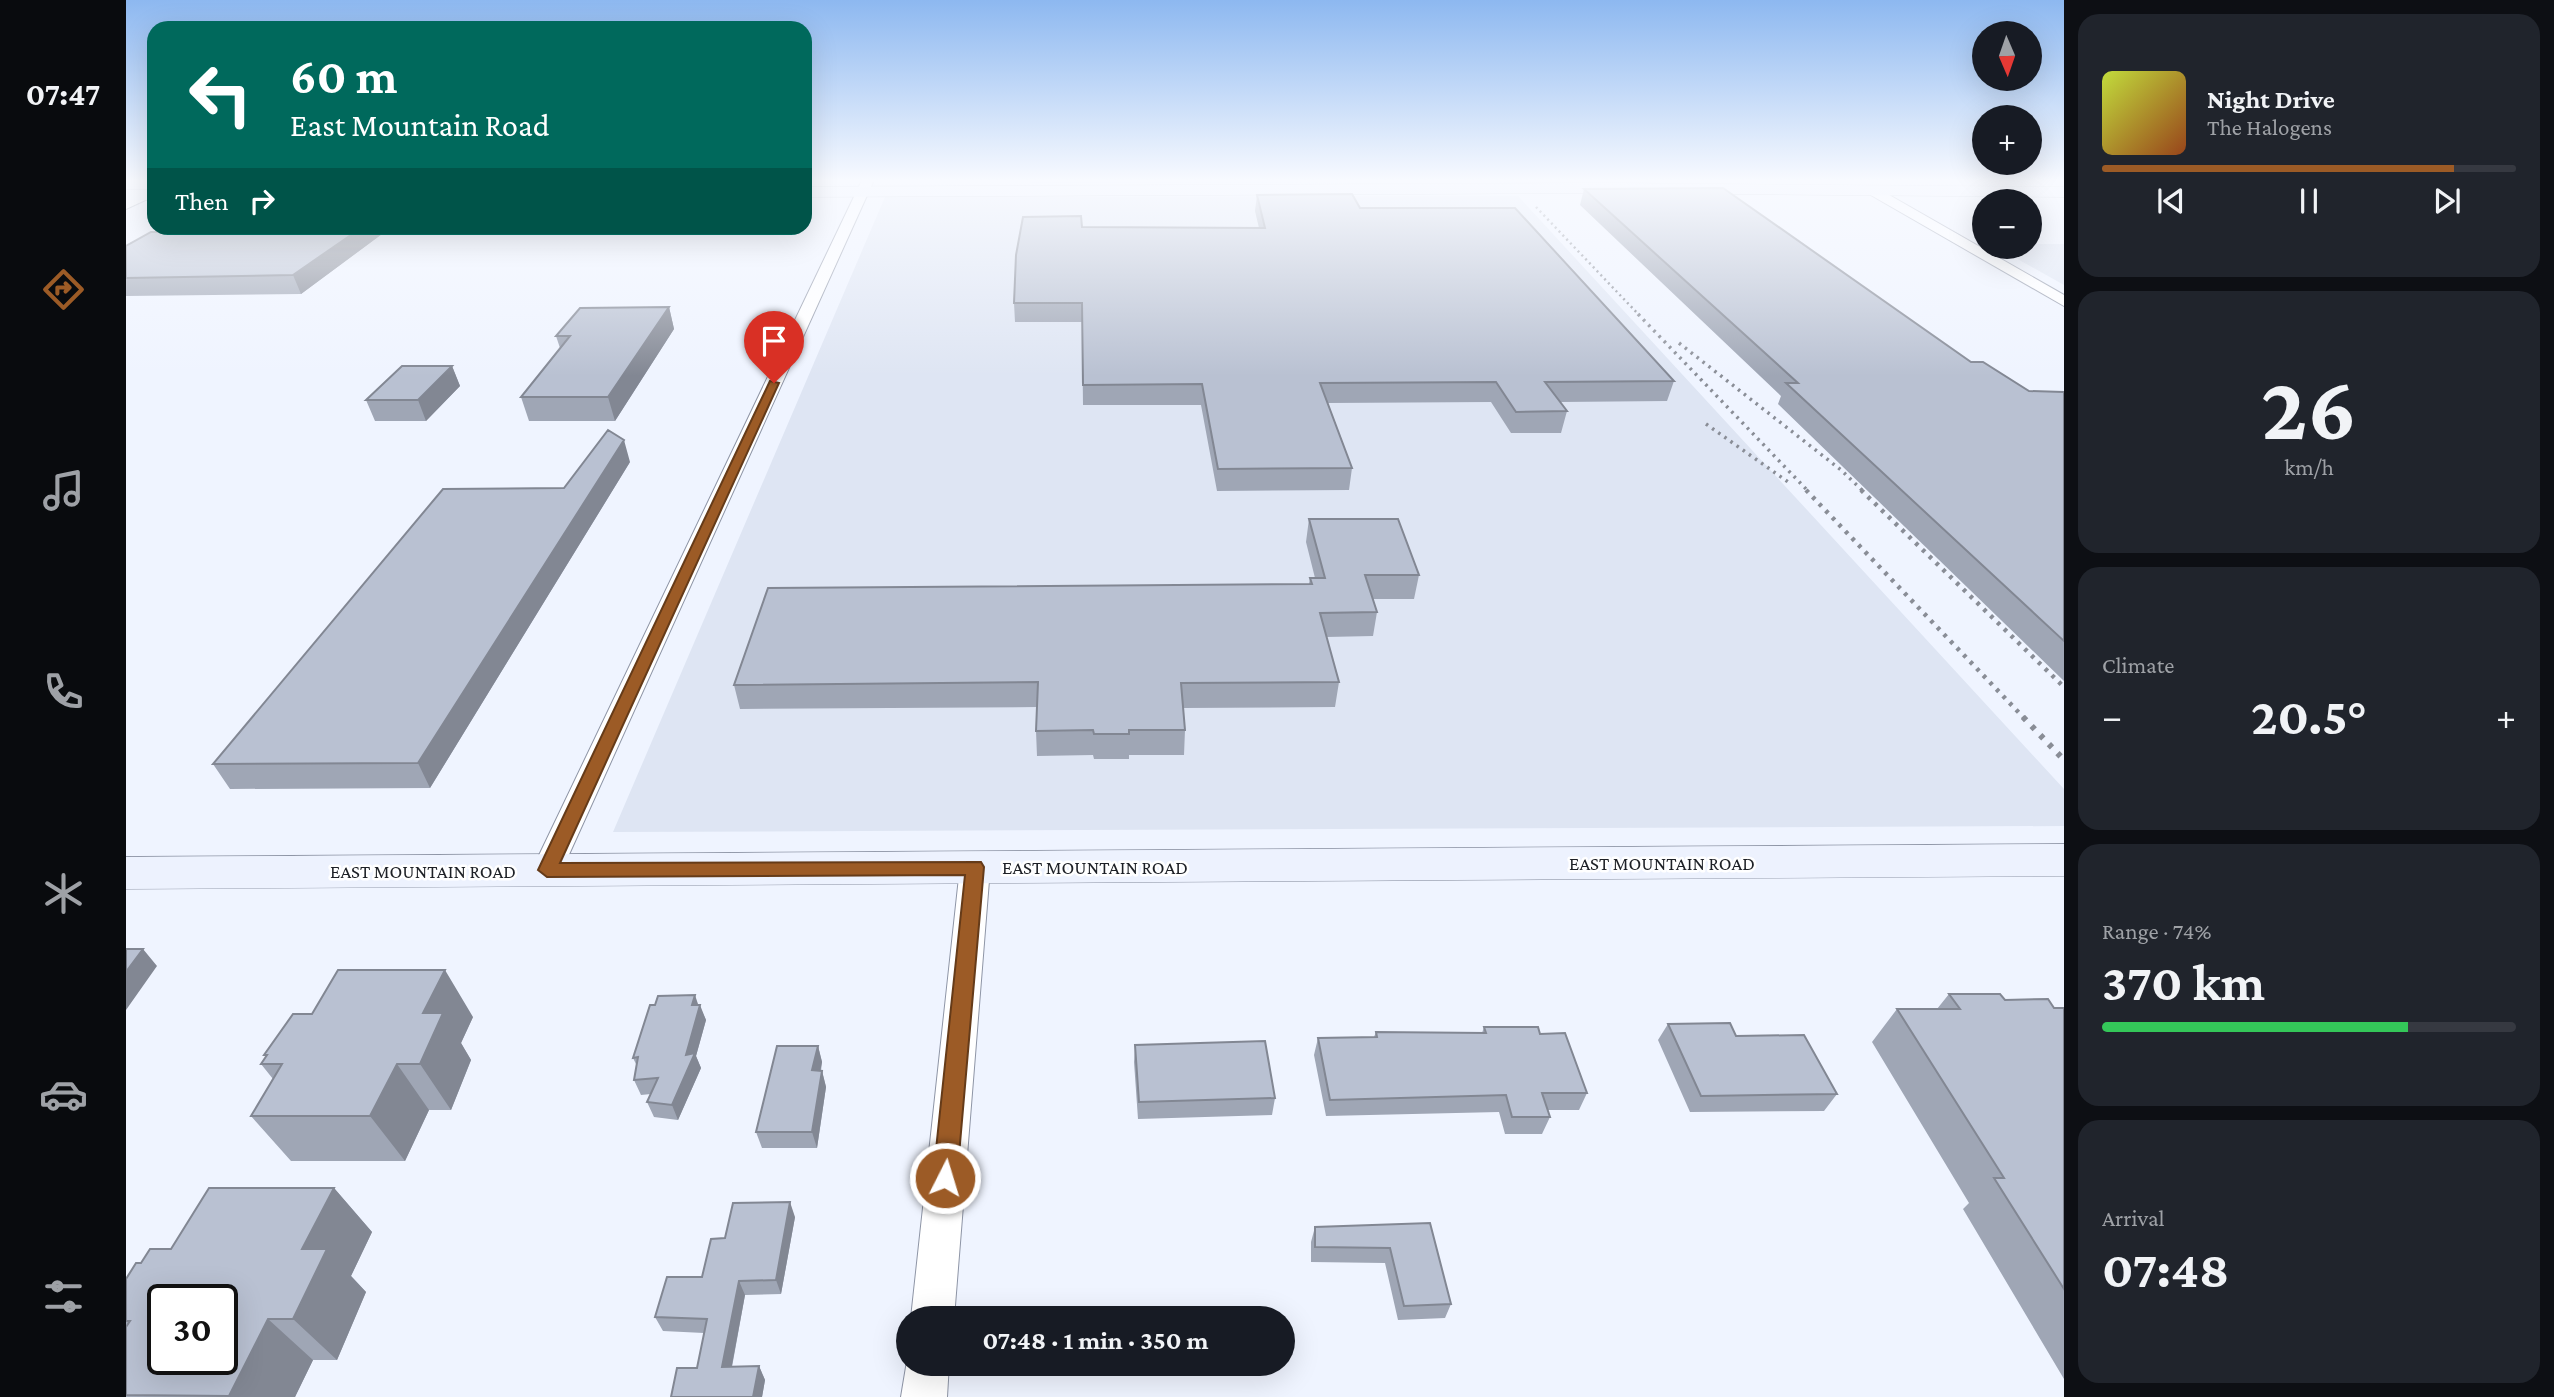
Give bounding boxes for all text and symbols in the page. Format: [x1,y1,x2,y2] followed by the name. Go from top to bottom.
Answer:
[1972,21,2042,91] north arrow
[1972,21,2042,259] map controls
[175,49,266,140] icon: left
[290,49,397,104] text: 60 m
[26,76,100,112] text: 07:47
[2207,85,2335,114] text: Night Drive
[1972,105,2042,175] button: +
[290,107,550,143] text: East Mountain Road
[2207,114,2332,140] text: The Halogens
[243,182,281,220] icon: right
[2152,182,2190,220] icon: previous
[2290,182,2328,220] icon: pause
[2428,182,2466,220] icon: next
[175,187,229,216] text: Then
[1972,189,2042,259] button: −
[39,265,88,314] icon: directions
[744,311,804,383] pin
[755,322,793,360] icon: arrive
[2261,357,2357,459] text: 26
[2284,454,2334,480] text: km/h
[39,466,88,515] icon: music
[2102,652,2174,678] text: Climate
[39,667,88,716] icon: phone
[2251,687,2367,745] text: 20.5°
[2102,695,2122,737] text: −
[2496,695,2516,737] text: +
[1569,853,1755,874] street label: EAST MOUNTAIN ROAD
[1002,857,1188,878] street label: EAST MOUNTAIN ROAD
[330,861,516,882] street label: EAST MOUNTAIN ROAD
[39,869,88,918] icon: climate
[2102,918,2211,944] text: Range · 74%
[2102,953,2265,1011] text: 370 km
[39,1070,88,1119] icon: car
[908,1141,982,1215] position arrow
[2102,1205,2165,1231] text: Arrival
[2102,1240,2229,1298] text: 07:48
[39,1272,88,1321] icon: filters
[147,1284,238,1375] speed limit sign: 30
[982,1326,1209,1355] text: 07:48 · 1 min · 350 m

